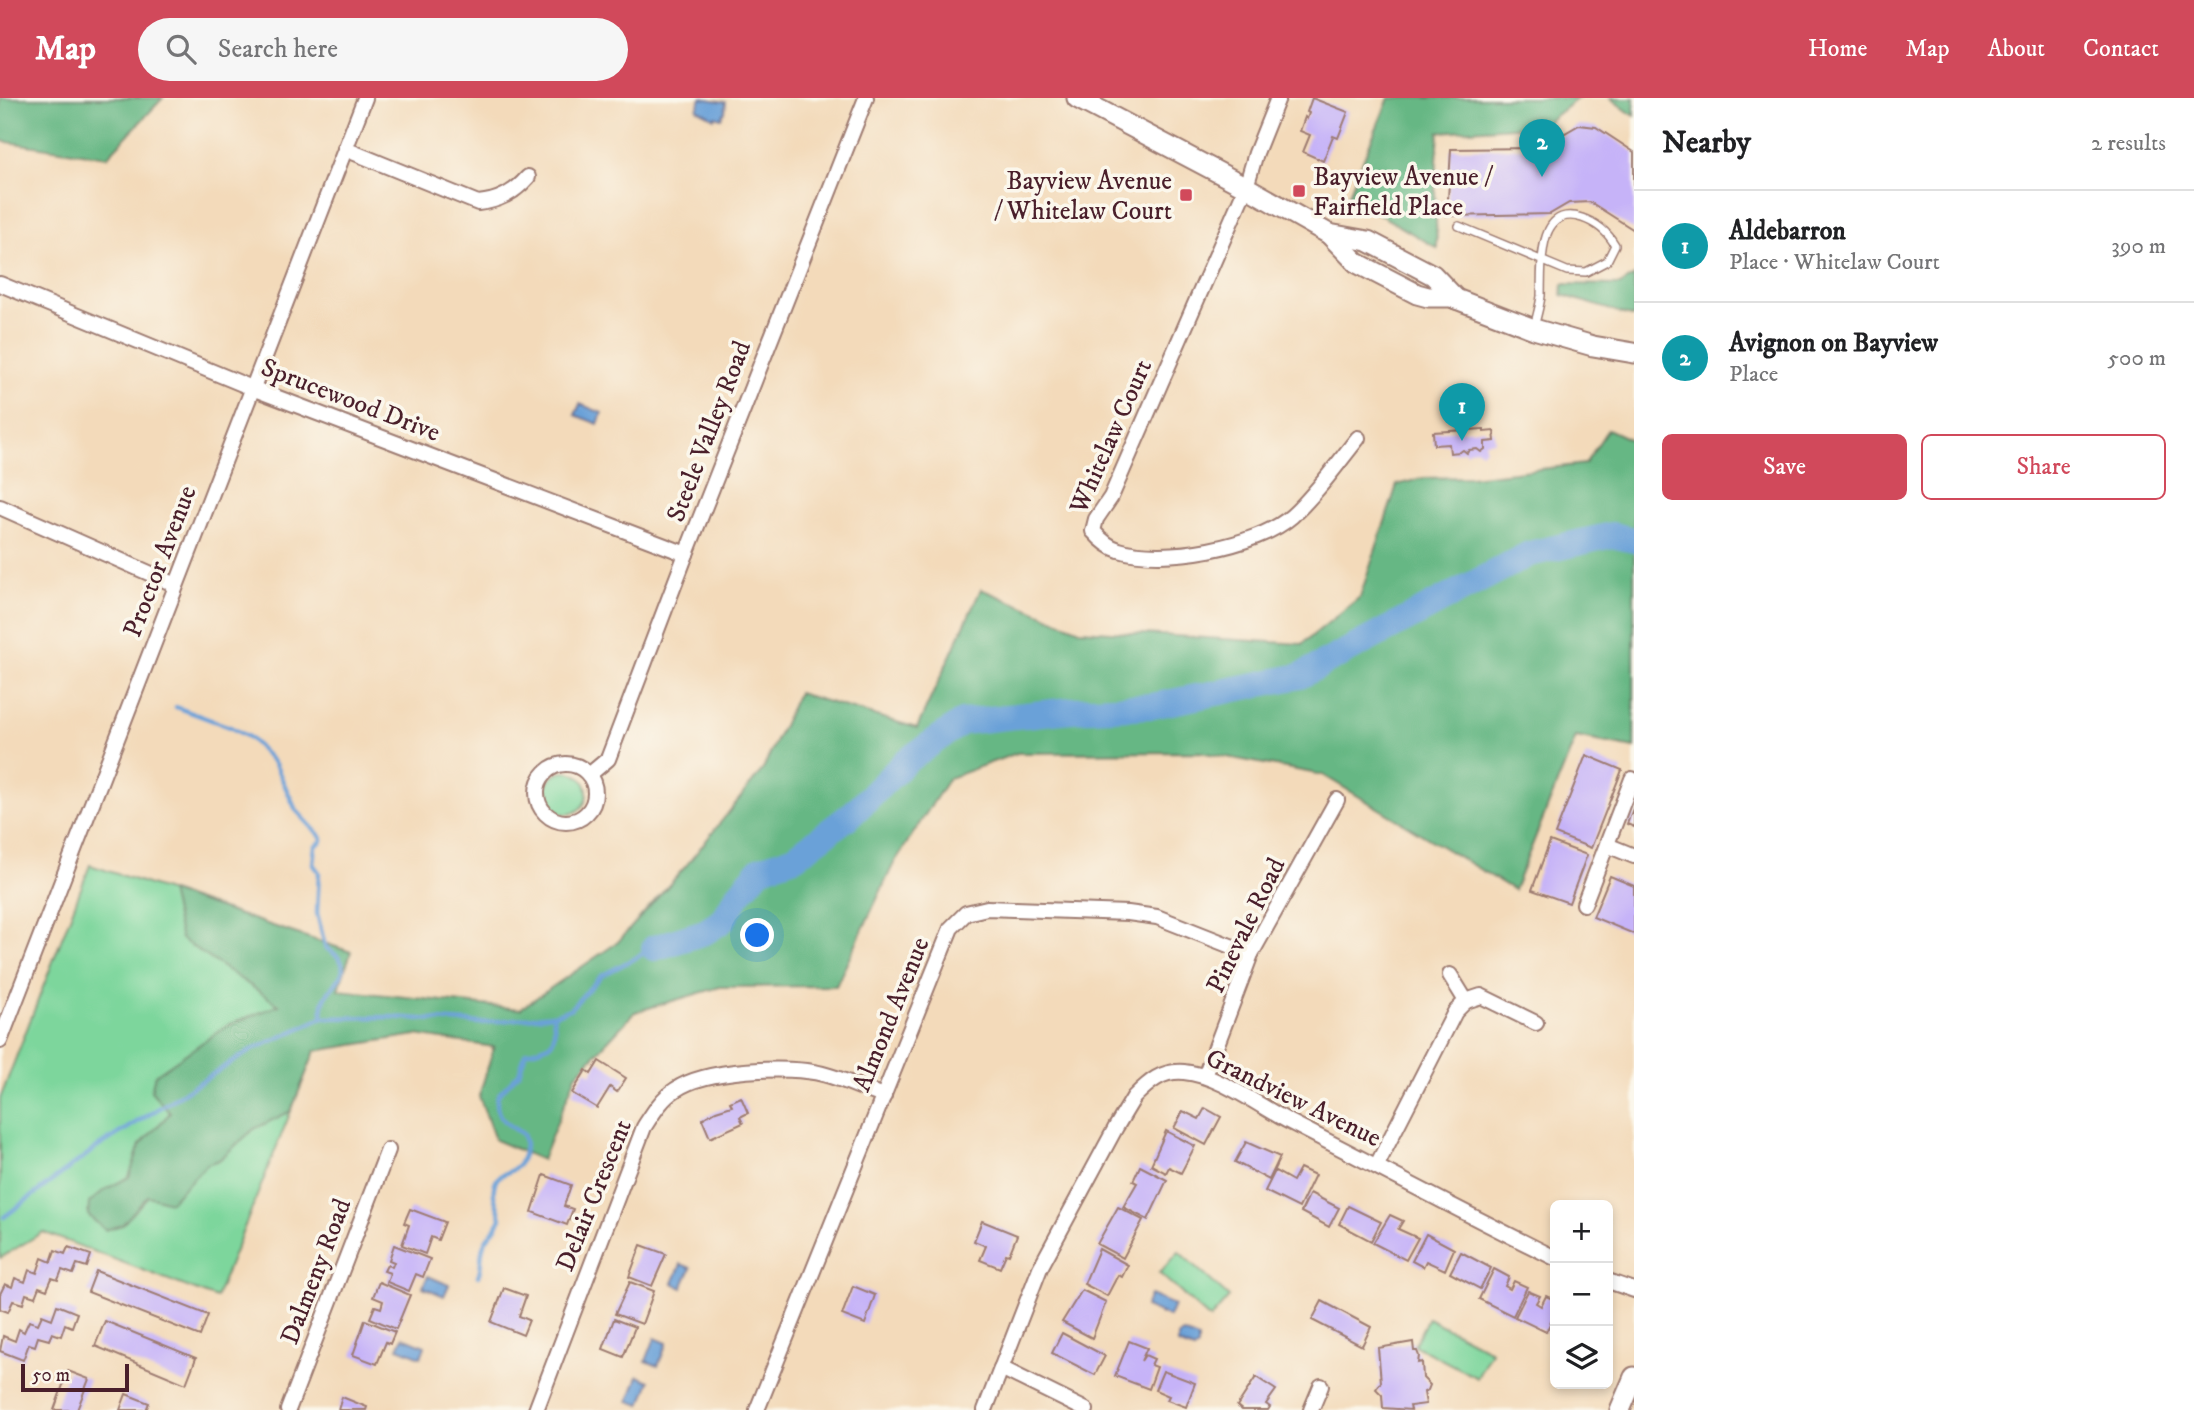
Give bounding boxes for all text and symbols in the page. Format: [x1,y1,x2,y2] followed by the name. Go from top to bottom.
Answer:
[138,18,628,81] search box
[35,29,96,70] text: Map
[162,30,200,68] icon: search
[218,33,338,66] text: Search here
[1808,34,1867,64] text: Home
[1905,34,1950,64] text: Map
[1988,34,2045,64] text: About
[2083,34,2159,64] text: Contact
[1519,119,1565,177] pin: 2
[1662,125,1751,162] text: Nearby
[2091,129,2166,158] text: 2 results
[1313,161,1493,224] place label: Bayview Avenue / Fairfield Place
[994,165,1172,228] place label: Bayview Avenue / Whitelaw Court
[1291,183,1307,199] marker: Bayview Avenue / Fairfield Place
[1178,187,1194,203] marker: Bayview Avenue / Whitelaw Court
[1729,215,1846,248] text: Aldebarron
[1681,232,1689,261] text: 1
[2111,232,2166,261] text: 390 m
[1729,248,1940,277] text: Place · Whitelaw Court
[1729,327,1938,360] text: Avignon on Bayview
[660,336,759,527] street label: Steele Valley Road
[1679,344,1691,373] text: 2
[2108,344,2166,373] text: 500 m
[256,351,445,450] street label: Sprucewood Drive
[1062,354,1160,520] street label: Whitelaw Court
[1729,360,1778,389] text: Place
[1439,383,1485,441] pin: 1
[1662,434,1907,500] button: Save
[1921,434,2166,500] button: Share
[116,481,204,642] street label: Proctor Avenue
[1199,853,1293,999] street label: Pinevale Road
[740,918,774,952] your location
[845,933,937,1097] street label: Almond Avenue
[1200,1042,1387,1155] street label: Grandview Avenue
[549,1115,640,1276] street label: Delair Crescent
[273,1194,359,1349] street label: Dalmeny Road
[1550,1200,1613,1389] map controls
[1550,1200,1613,1263] button: +
[1550,1263,1613,1326] button: −
[1550,1326,1613,1389] button: layers
[21,1361,130,1393] scale bar
[32,1364,70,1387] text: 50 m

